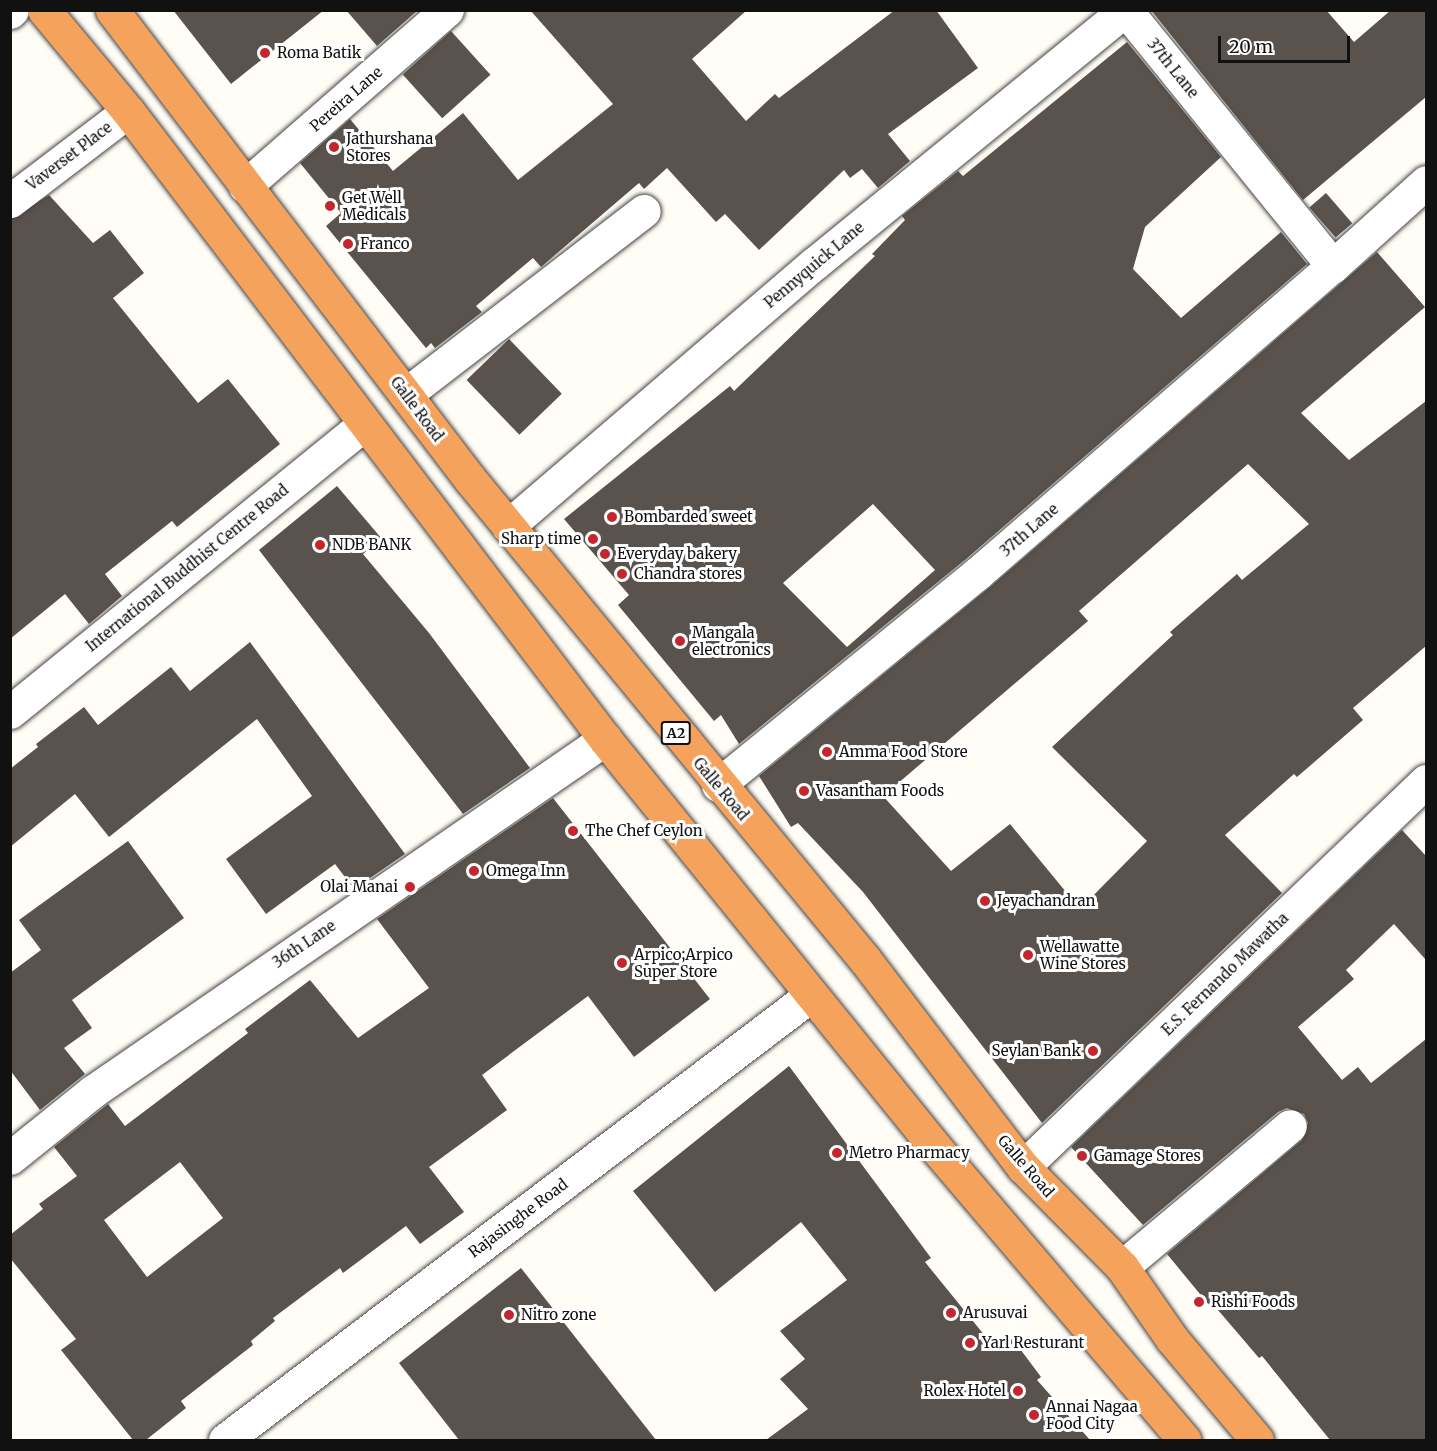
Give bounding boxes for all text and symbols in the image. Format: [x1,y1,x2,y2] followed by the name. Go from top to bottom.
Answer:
[1221,24,1353,62] scale bar
[1144,35,1202,101] street label: 37th Lane
[1229,35,1273,58] text: 20 m
[277,44,361,62] place label: Roma Batik
[258,46,272,60] marker: Roma Batik
[306,63,386,135] street label: Pereira Lane
[23,118,115,194] street label: Vaverset Place
[346,129,433,164] place label: Jathurshana Stores
[327,140,341,154] marker: Jathurshana Stores
[342,188,406,223] place label: Get Well Medicals
[323,199,337,213] marker: Get Well Medicals
[761,218,867,312] street label: Pennyquick Lane
[360,235,409,253] place label: Franco
[341,237,355,251] marker: Franco
[387,373,447,445] street label: Galle Road
[82,481,292,655] street label: International Buddhist Centre Road
[996,500,1062,560] street label: 37th Lane
[624,508,753,526] place label: Bombarded sweet
[605,510,619,524] marker: Bombarded sweet
[501,530,581,548] place label: Sharp time
[586,532,600,546] marker: Sharp time
[332,536,411,554] place label: NDB BANK
[313,538,327,552] marker: NDB BANK
[617,545,737,563] place label: Everyday bakery
[598,547,612,561] marker: Everyday bakery
[634,565,742,583] place label: Chandra stores
[615,567,629,581] marker: Chandra stores
[692,623,771,658] place label: Mangala electronics
[673,634,687,648] marker: Mangala electronics
[660,722,692,744] road number: A2
[839,743,968,761] place label: Amma Food Store
[820,745,834,759] marker: Amma Food Store
[690,754,752,824] street label: Galle Road
[816,782,944,800] place label: Vasantham Foods
[797,784,811,798] marker: Vasantham Foods
[585,822,703,840] place label: The Chef Ceylon
[566,824,580,838] marker: The Chef Ceylon
[486,862,566,880] place label: Omega Inn
[467,864,481,878] marker: Omega Inn
[320,878,398,896] place label: Olai Manai
[403,880,417,894] marker: Olai Manai
[997,892,1096,910] place label: Jeyachandran
[978,894,992,908] marker: Jeyachandran
[1158,909,1292,1039] street label: E.S. Fernando Mawatha
[269,916,339,972] street label: 36th Lane
[1040,937,1126,972] place label: Wellawatte Wine Stores
[634,945,733,980] place label: Arpico;Arpico Super Store
[1021,948,1035,962] marker: Wellawatte Wine Stores
[615,956,629,970] marker: Arpico;Arpico Super Store
[992,1042,1081,1060] place label: Seylan Bank
[1086,1044,1100,1058] marker: Seylan Bank
[994,1131,1058,1201] street label: Galle Road
[849,1144,970,1162] place label: Metro Pharmacy
[830,1146,844,1160] marker: Metro Pharmacy
[1094,1147,1201,1165] place label: Gamage Stores
[1075,1149,1089,1163] marker: Gamage Stores
[465,1175,571,1261] street label: Rajasinghe Road
[1211,1293,1295,1311] place label: Rishi Foods
[1192,1295,1206,1309] marker: Rishi Foods
[963,1304,1028,1322] place label: Arusuvai
[521,1306,596,1324] place label: Nitro zone
[944,1306,958,1320] marker: Arusuvai
[502,1308,516,1322] marker: Nitro zone
[982,1334,1084,1352] place label: Yarl Resturant
[963,1336,977,1350] marker: Yarl Resturant
[924,1382,1006,1400] place label: Rolex Hotel
[1011,1384,1025,1398] marker: Rolex Hotel
[1046,1397,1138,1432] place label: Annai Nagaa Food City
[1027,1408,1041,1422] marker: Annai Nagaa Food City

